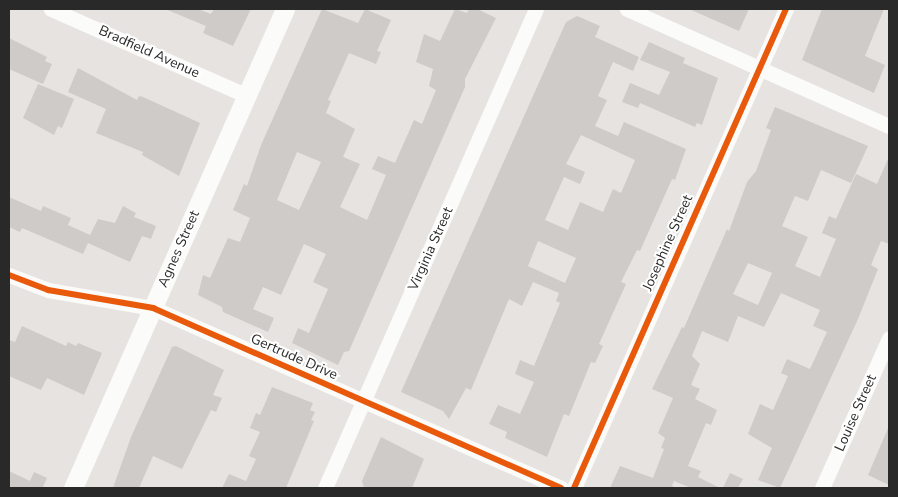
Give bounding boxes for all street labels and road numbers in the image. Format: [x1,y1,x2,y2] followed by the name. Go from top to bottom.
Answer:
[96,22,202,82] street label: Bradfield Avenue
[639,193,697,293] street label: Josephine Street
[405,205,457,293] street label: Virginia Street
[155,208,203,290] street label: Agnes Street
[248,330,340,384] street label: Gertrude Drive
[832,372,880,454] street label: Louise Street

